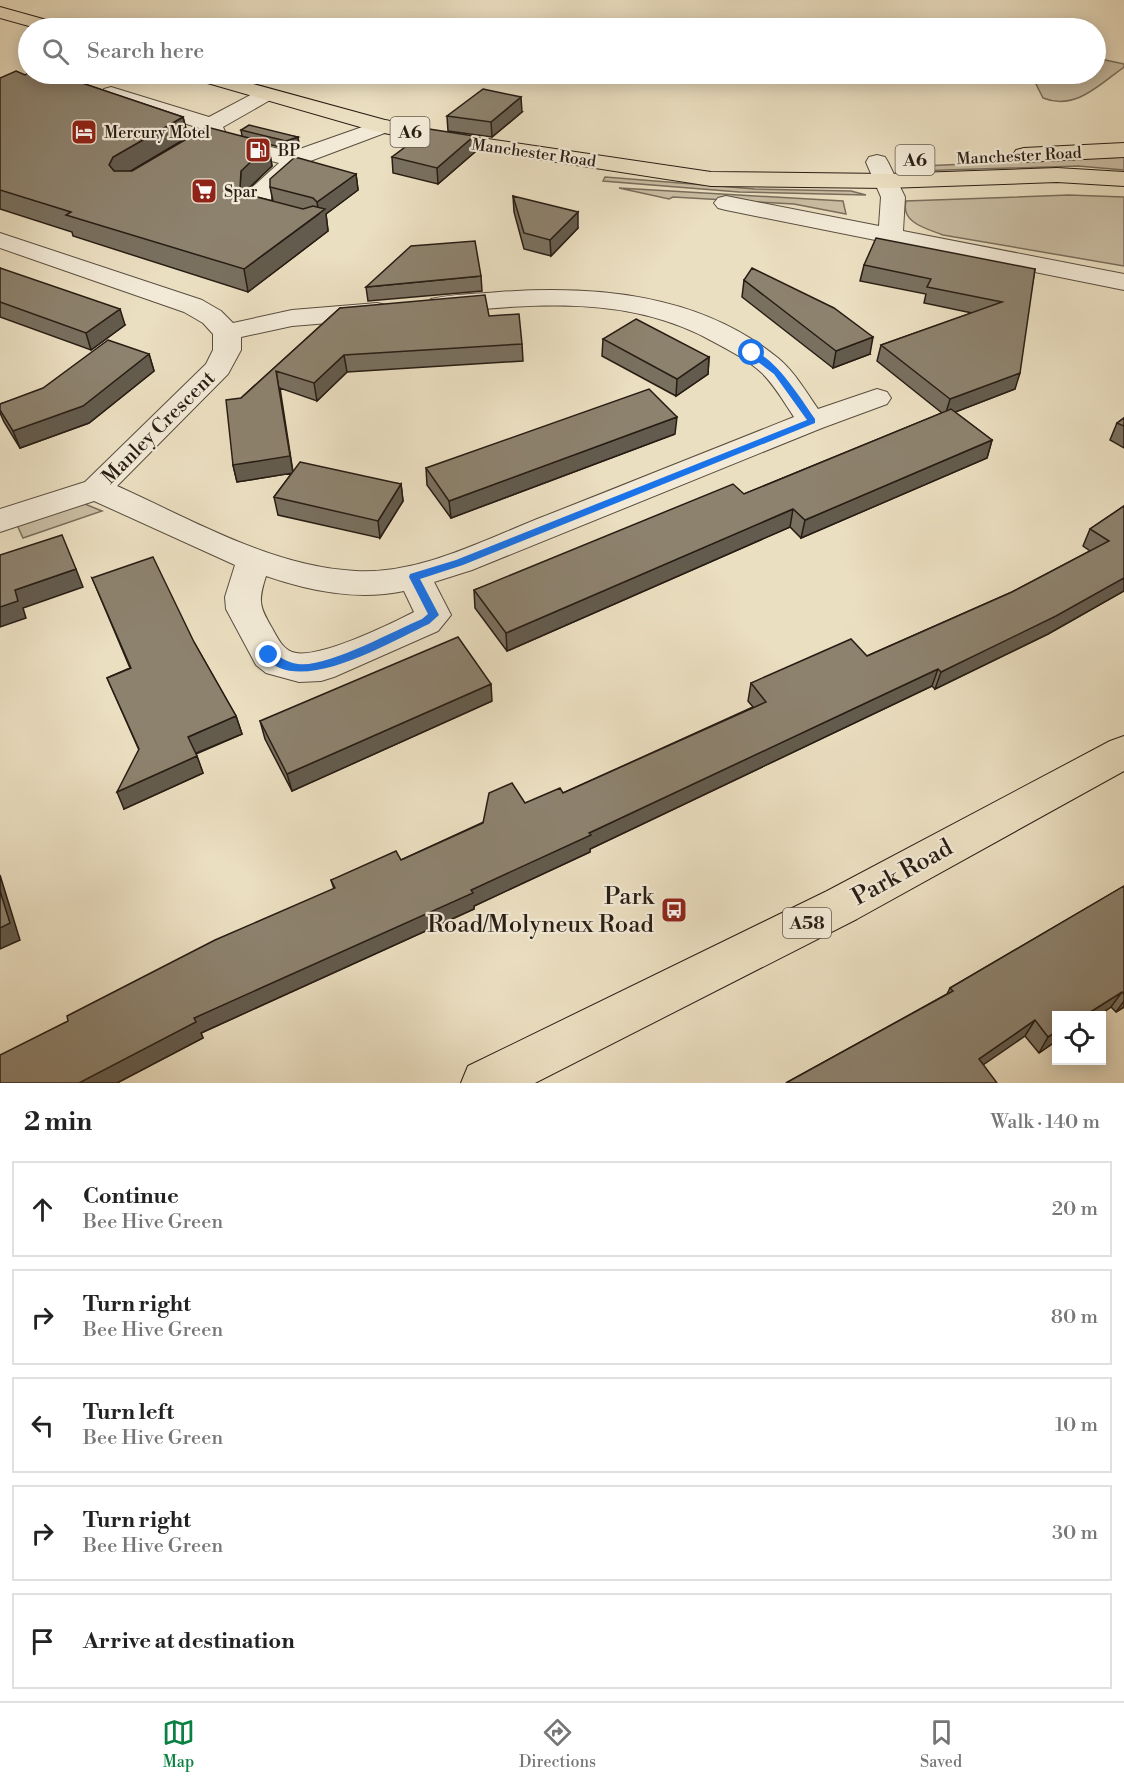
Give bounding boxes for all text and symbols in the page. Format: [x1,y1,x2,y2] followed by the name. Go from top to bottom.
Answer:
[18,18,1106,84] search box
[39,35,72,68] icon: search
[87,38,204,65] text: Search here
[69,117,99,147] hotel icon: Mercury Motel
[390,117,430,147] road number: A6
[104,123,210,143] place label: Mercury Motel
[470,134,597,172] street label: Manchester Road
[243,135,273,165] fuel station icon: BP
[277,141,300,161] place label: BP
[956,143,1082,169] street label: Manchester Road
[896,145,934,175] road number: A6
[189,176,219,206] supermarket icon: Spar
[224,182,258,202] place label: Spar
[738,339,764,365] route start
[97,366,221,490] street label: Manley Crescent
[255,641,281,667] route end
[847,833,958,913] street label: Park Road
[427,882,655,940] place label: Park Road/Molyneux Road
[659,895,689,925] bus stop icon: Park Road/Molyneux Road
[783,908,831,938] road number: A58
[1052,1011,1106,1065] map controls
[1052,1011,1106,1065] button: locate
[24,1106,92,1138] text: 2 min
[990,1110,1100,1135] text: Walk · 140 m
[83,1183,179,1210] text: Continue
[26,1193,59,1226] icon: ahead
[1052,1197,1098,1222] text: 20 m
[83,1210,223,1235] text: Bee Hive Green
[83,1291,191,1318] text: Turn right
[26,1301,59,1334] icon: right
[1051,1305,1098,1330] text: 80 m
[83,1318,223,1343] text: Bee Hive Green
[83,1399,174,1426] text: Turn left
[26,1409,59,1442] icon: left
[1055,1413,1098,1438] text: 10 m
[83,1426,223,1451] text: Bee Hive Green
[83,1507,191,1534] text: Turn right
[26,1517,59,1550] icon: right
[1052,1521,1098,1546] text: 30 m
[83,1534,223,1559] text: Bee Hive Green
[26,1625,59,1658] icon: arrive
[83,1628,295,1655] text: Arrive at destination
[162,1716,195,1772] tab: Map
[519,1716,596,1772] tab: Directions
[920,1716,962,1772] tab: Saved

